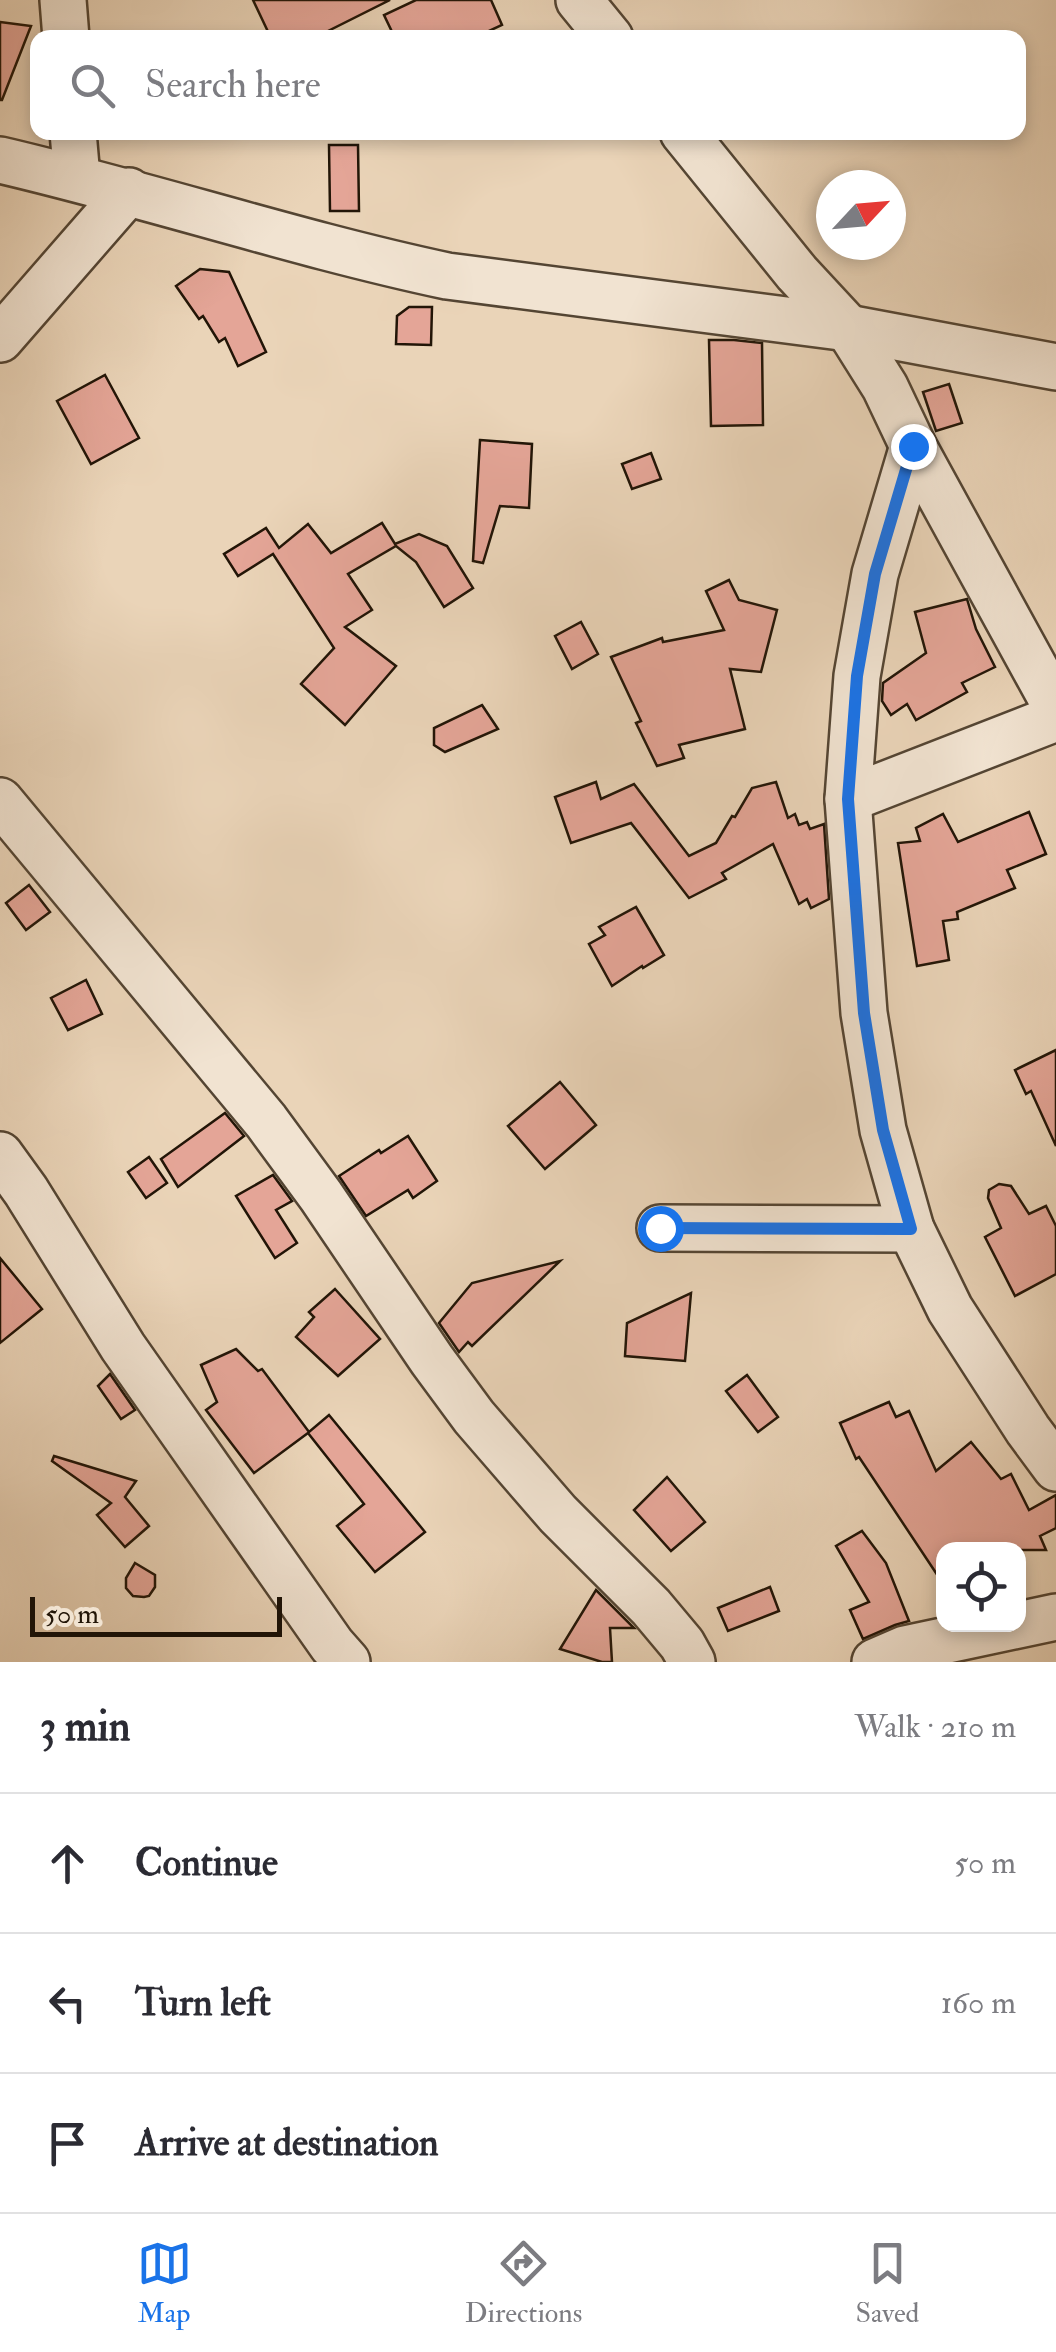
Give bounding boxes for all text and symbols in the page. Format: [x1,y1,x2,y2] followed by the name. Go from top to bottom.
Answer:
[30,30,1026,140] search box
[65,58,120,113] icon: search
[145,61,321,109] text: Search here
[816,170,906,260] north arrow
[891,424,937,470] route end
[638,1206,684,1252] route start
[936,1542,1026,1632] map controls
[936,1542,1026,1632] button: locate
[30,1592,282,1636] scale bar
[45,1597,99,1632] text: 50 m
[40,1701,130,1753] text: 3 min
[854,1707,1016,1747] text: Walk · 210 m
[40,1836,95,1891] icon: ahead
[135,1839,278,1887] text: Continue
[954,1843,1016,1883] text: 50 m
[40,1976,95,2031] icon: left
[135,1979,271,2027] text: Turn left
[941,1983,1016,2023] text: 160 m
[40,2116,95,2171] icon: arrive
[135,2119,439,2167] text: Arrive at destination
[137,2236,192,2331] tab: Map
[465,2236,582,2331] tab: Directions
[855,2236,919,2331] tab: Saved

